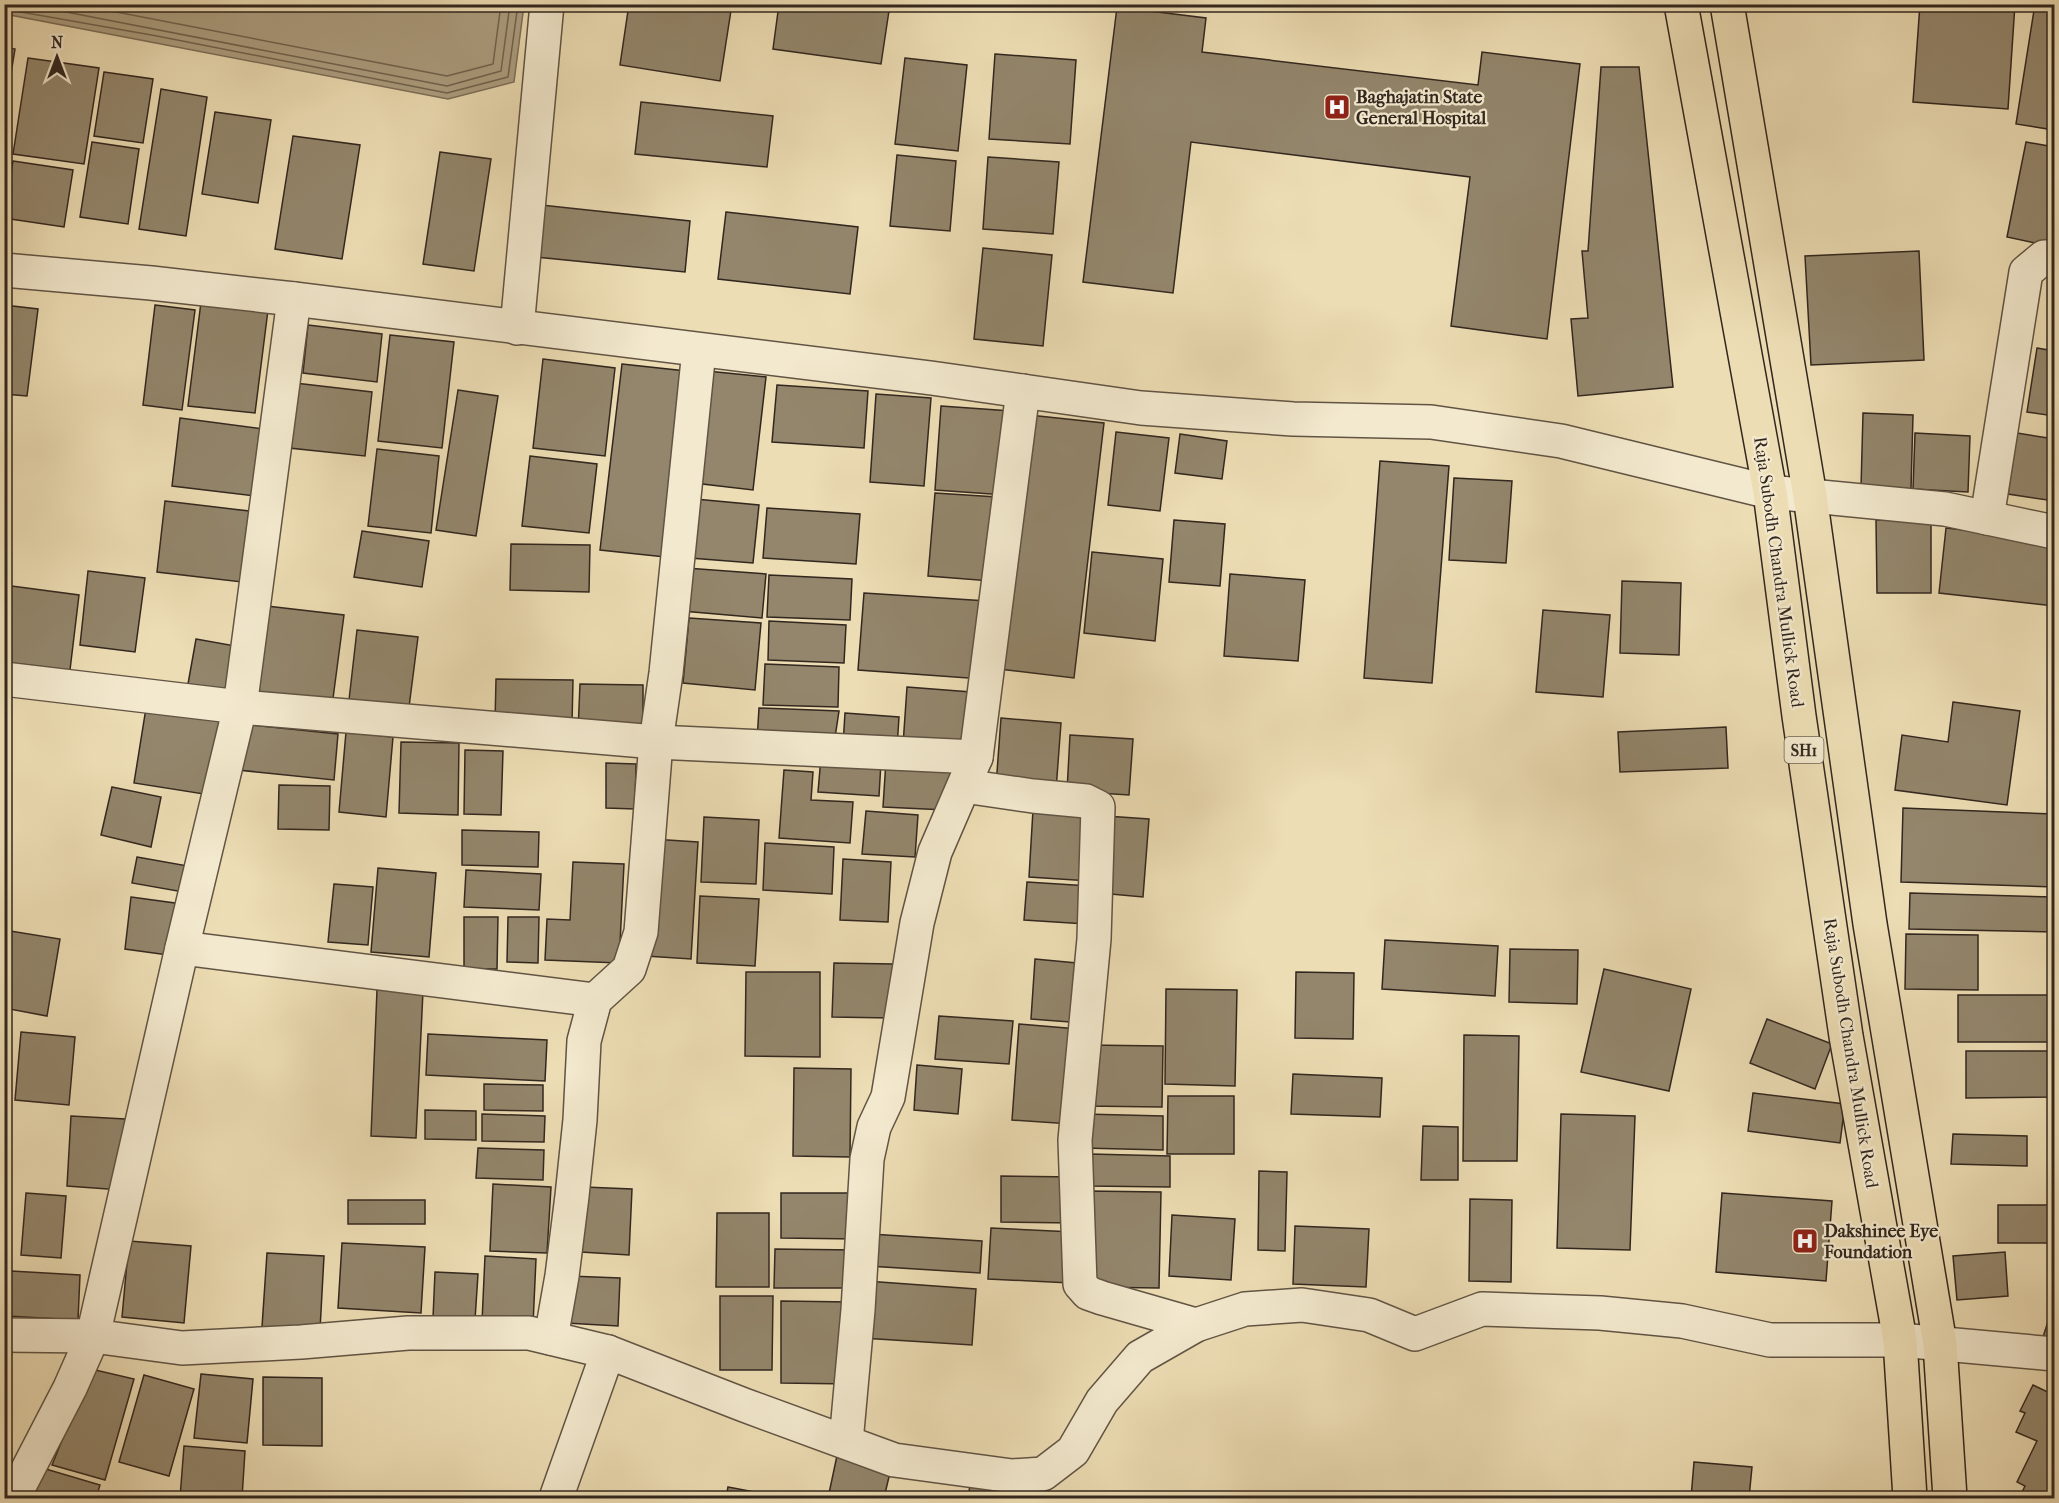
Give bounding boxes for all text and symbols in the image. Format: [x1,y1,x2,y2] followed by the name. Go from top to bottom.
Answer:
[27,27,87,87] north arrow
[51,33,64,52] text: N
[1356,87,1487,129] place label: Baghajatin State General Hospital
[1322,92,1352,122] hospital icon: Baghajatin State General Hospital
[1749,435,1808,709] street label: Raja Subodh Chandra Mullick Road
[1784,737,1824,763] road number: SH1
[1819,916,1882,1190] street label: Raja Subodh Chandra Mullick Road
[1823,1221,1938,1263] place label: Dakshinee Eye Foundation
[1790,1226,1820,1256] hospital icon: Dakshinee Eye Foundation

